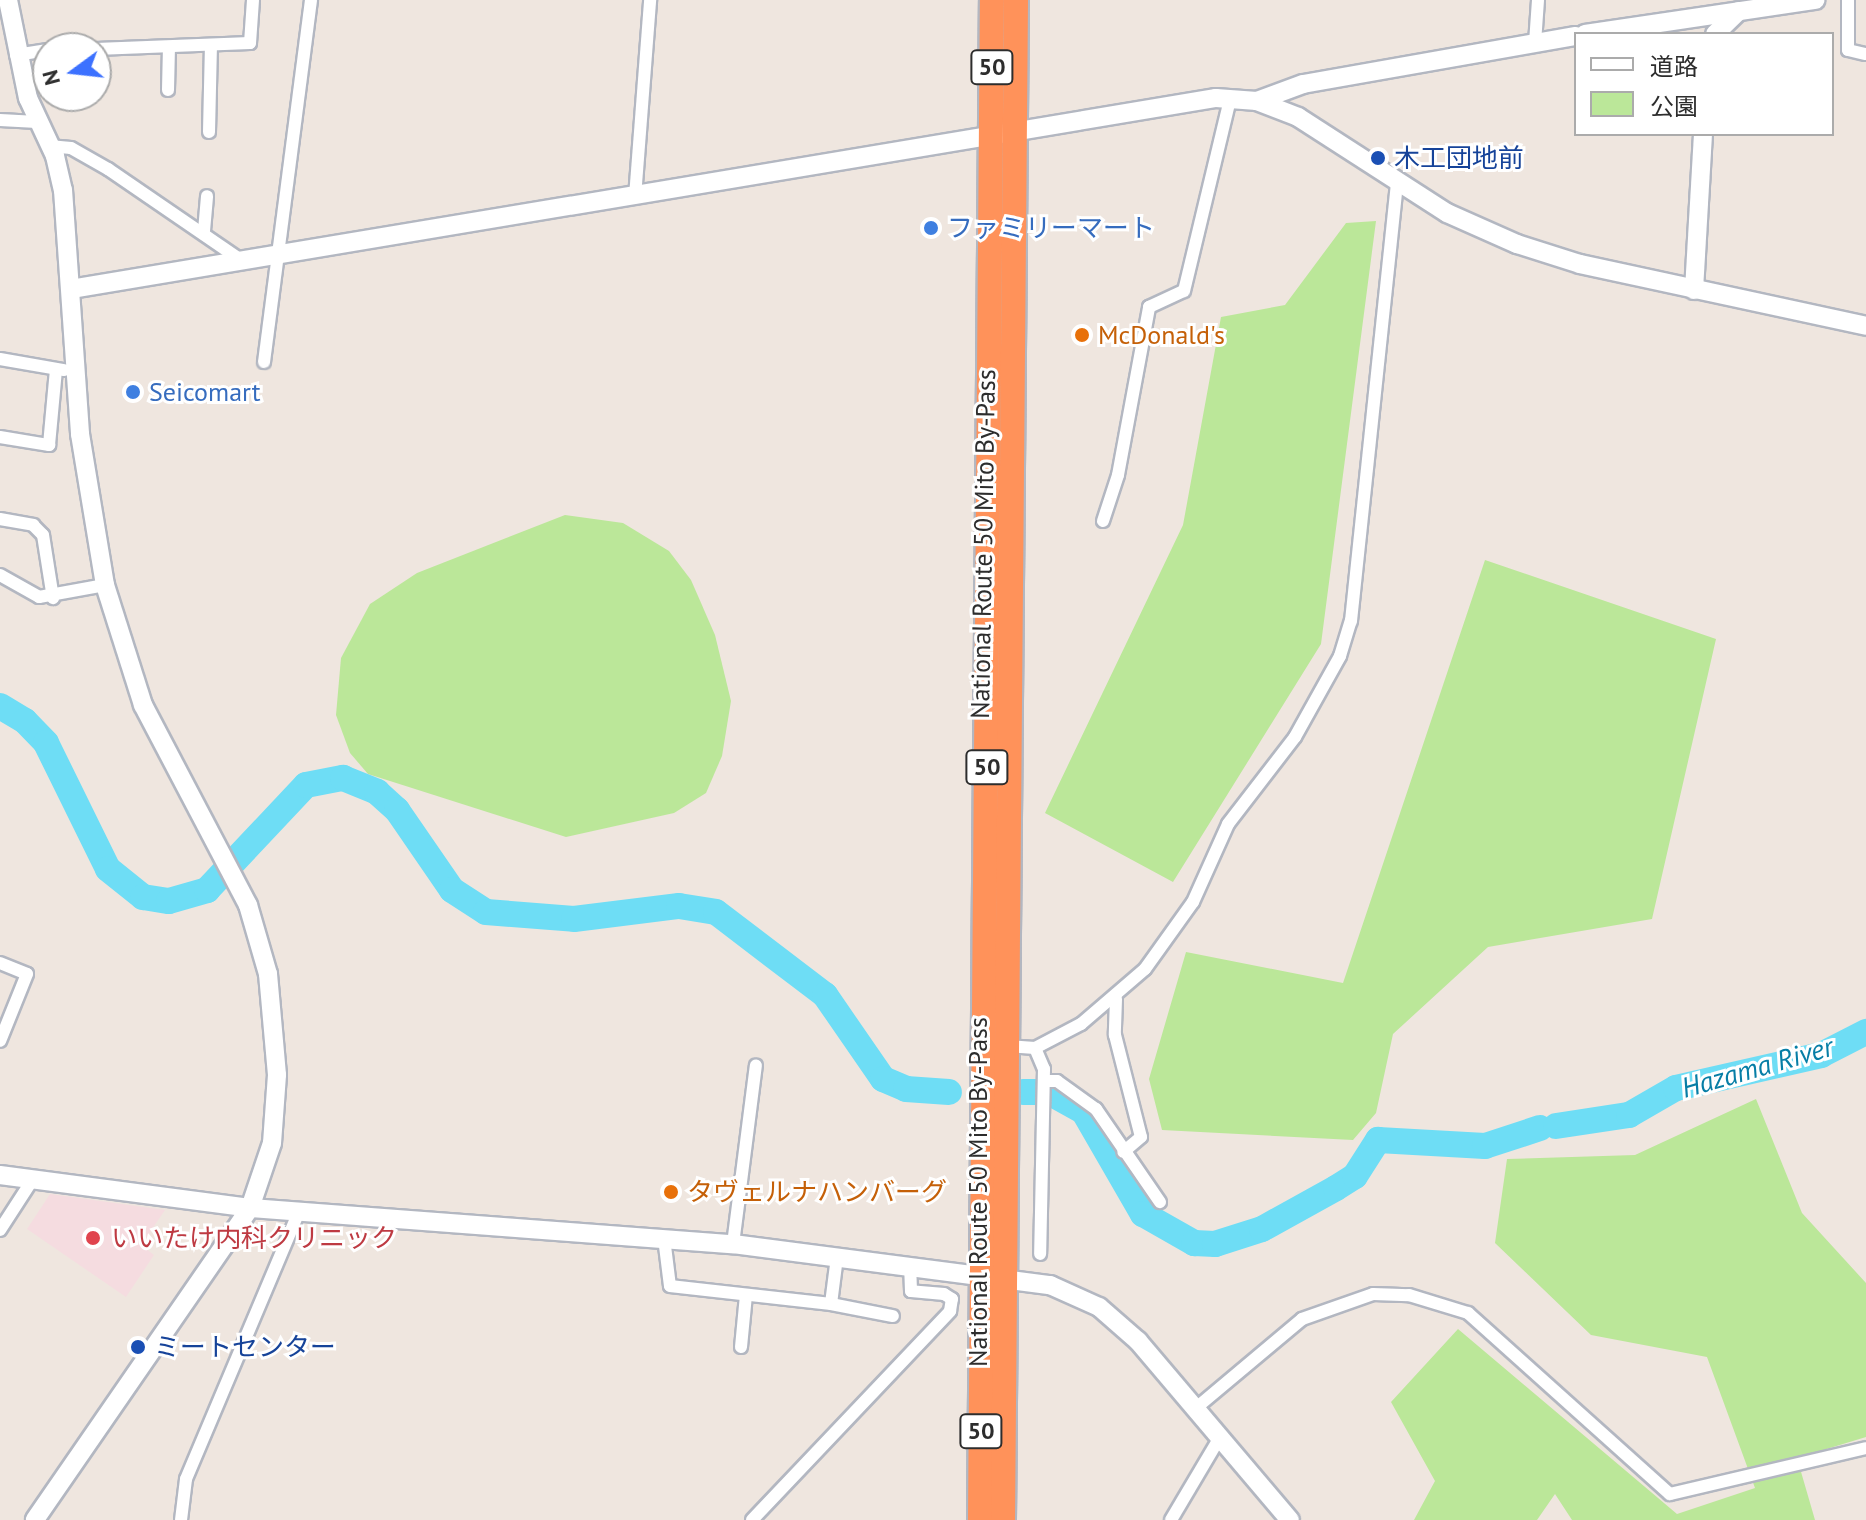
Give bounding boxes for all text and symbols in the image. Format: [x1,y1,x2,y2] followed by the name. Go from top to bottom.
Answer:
[32,32,112,112] north arrow
[1574,32,1834,136] legend
[970,47,1014,87] road number: 50
[1650,51,1698,82] text: 道路
[35,67,66,88] text: N
[1650,91,1698,122] text: 公園
[1394,142,1524,174] place label: 木工団地前
[1369,149,1387,167] marker: 木工団地前
[947,212,1155,244] place label: ファミリーマート
[922,219,940,237] marker: ファミリーマート
[1098,319,1225,351] place label: McDonald's
[1073,326,1091,344] marker: McDonald's
[964,369,1002,719] street label: National Route 50 Mito By-Pass
[149,376,260,408] place label: Seicomart
[124,383,142,401] marker: Seicomart
[965,747,1009,787] road number: 50
[962,1017,994,1367] street label: National Route 50 Mito By-Pass
[1677,1029,1837,1105] water label: Hazama River
[687,1176,947,1208] place label: タヴェルナハンバーグ
[662,1183,680,1201] marker: タヴェルナハンバーグ
[111,1222,397,1254] place label: いいたけ内科クリニック
[82,1227,104,1249] marker: いいたけ内科クリニック
[154,1331,336,1363] place label: ミートセンター
[129,1338,147,1356] marker: ミートセンター
[959,1411,1003,1451] road number: 50

